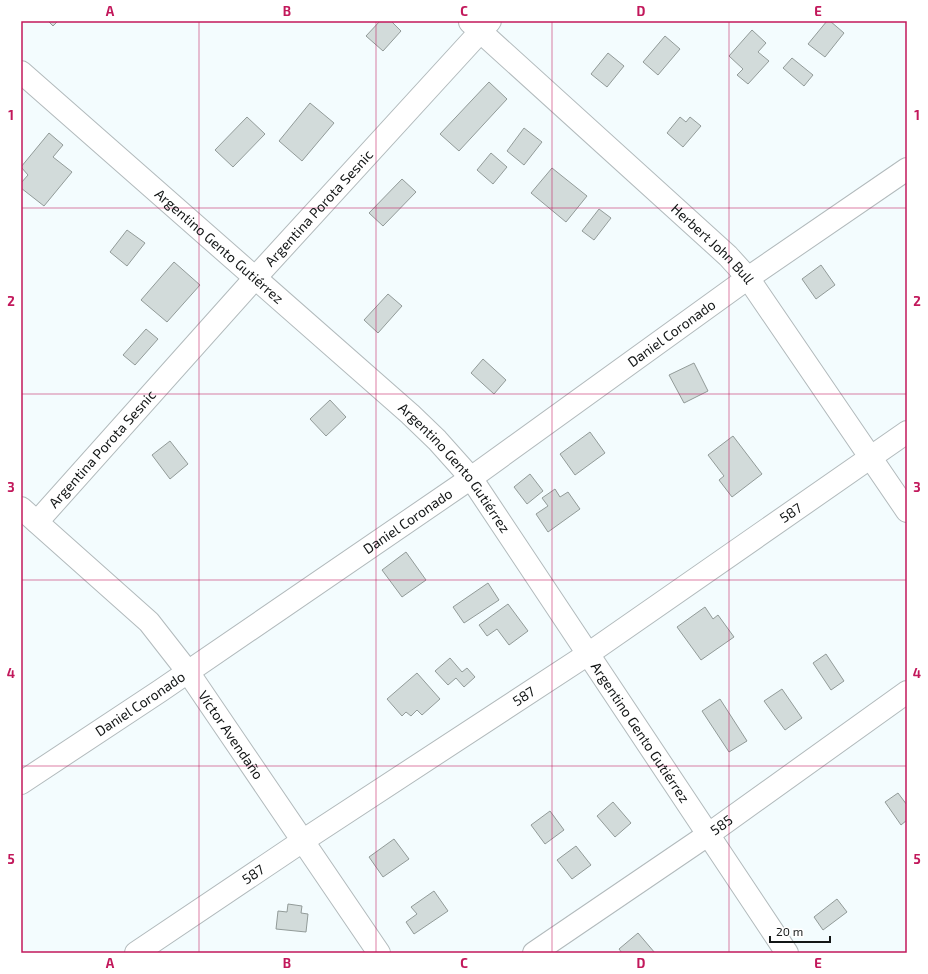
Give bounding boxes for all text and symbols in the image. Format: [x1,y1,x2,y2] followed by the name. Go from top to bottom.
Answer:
[106,3,115,19] text: A
[283,3,291,19] text: B
[460,3,468,19] text: C
[637,3,646,19] text: D
[814,3,822,19] text: E
[8,107,14,123] text: 1
[914,107,920,123] text: 1
[261,146,376,270] street label: Argentina Porota Sesnic
[152,185,287,307] street label: Argentino Gento Gutiérrez
[668,200,759,288] street label: Herbert John Bull
[7,293,15,309] text: 2
[913,293,921,309] text: 2
[624,295,719,370] street label: Daniel Coronado
[45,386,159,511] street label: Argentina Porota Sesnic
[395,399,514,536] street label: Argentino Gento Gutiérrez
[7,479,15,495] text: 3
[913,479,921,495] text: 3
[360,484,455,557] street label: Daniel Coronado
[776,499,805,526] street label: 587
[588,659,694,806] street label: Argentino Gento Gutiérrez
[7,665,15,681] text: 4
[913,665,921,681] text: 4
[92,667,188,740] street label: Daniel Coronado
[509,682,538,709] street label: 587
[195,687,267,782] street label: Víctor Avendaño
[707,811,736,838] street label: 585
[7,851,15,867] text: 5
[913,851,921,867] text: 5
[238,860,267,887] street label: 587
[770,918,830,944] scale bar
[776,924,803,938] text: 20 m
[106,955,115,971] text: A
[283,955,291,971] text: B
[460,955,468,971] text: C
[637,955,646,971] text: D
[814,955,822,971] text: E

